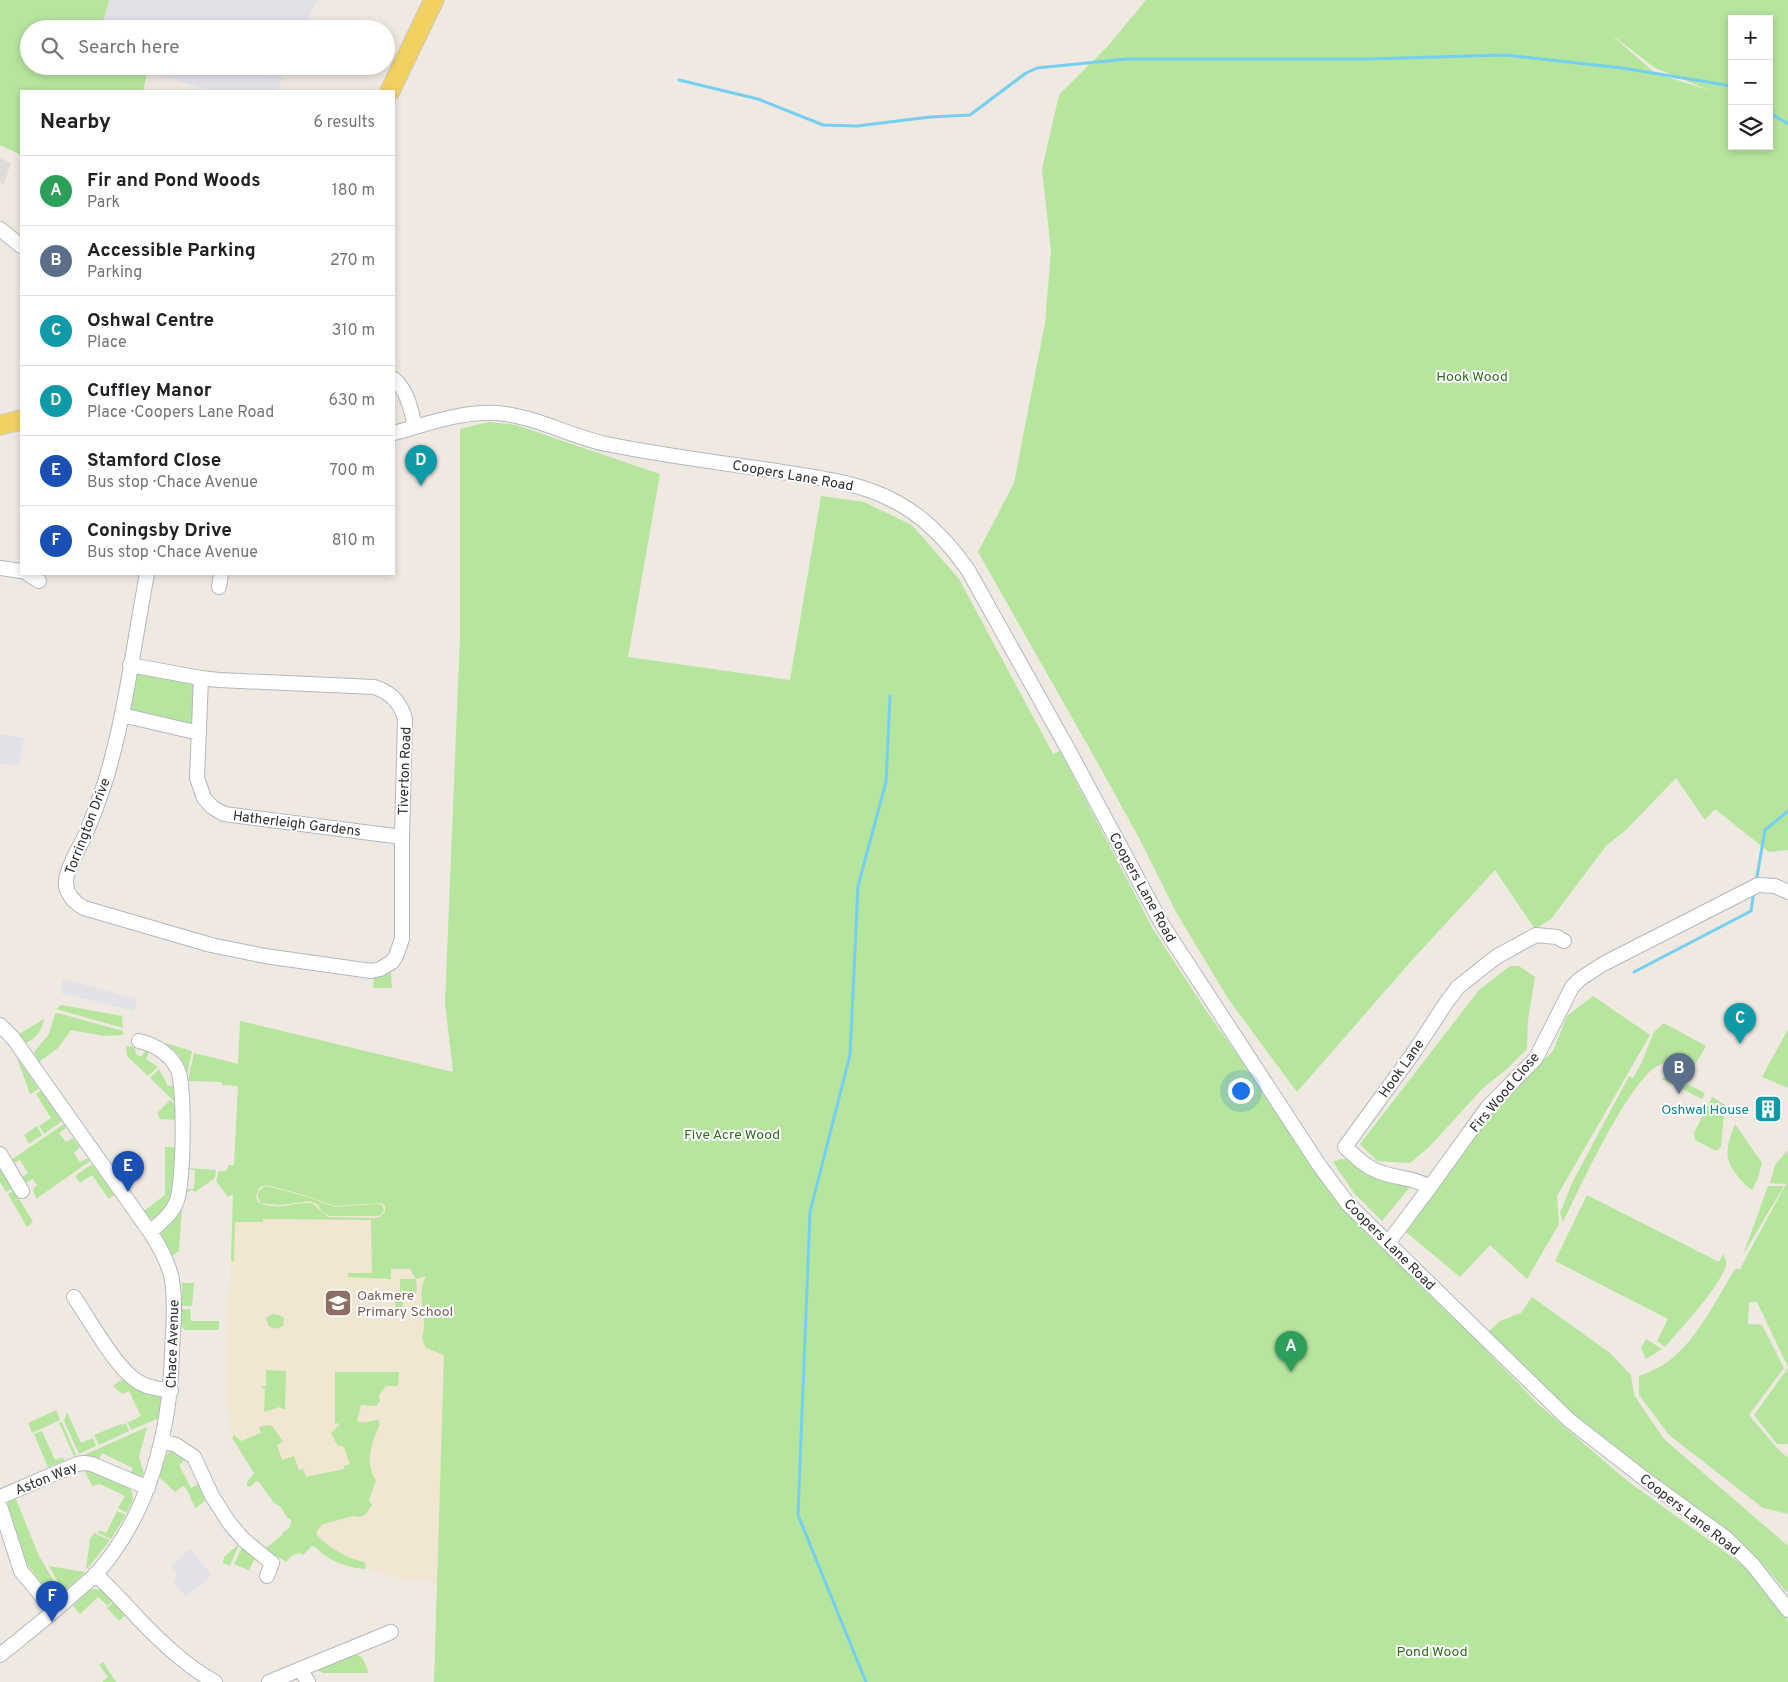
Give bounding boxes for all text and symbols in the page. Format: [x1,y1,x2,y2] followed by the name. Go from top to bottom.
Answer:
[1728,15,1773,150] map controls
[1728,15,1773,60] button: +
[20,20,395,75] search box
[38,34,66,62] icon: search
[78,36,180,60] text: Search here
[1728,60,1773,105] button: −
[1728,105,1773,150] button: layers
[40,109,111,136] text: Nearby
[313,113,375,133] text: 6 results
[87,169,261,193] text: Fir and Pond Woods
[50,181,62,201] text: A
[332,181,375,201] text: 180 m
[87,193,120,213] text: Park
[87,239,256,263] text: Accessible Parking
[50,251,62,271] text: B
[330,251,375,271] text: 270 m
[87,263,142,283] text: Parking
[87,309,214,333] text: Oshwal Centre
[51,321,61,341] text: C
[332,321,375,341] text: 310 m
[87,333,127,353] text: Place
[1436,369,1508,386] park label: Hook Wood
[87,379,212,403] text: Cuffley Manor
[50,391,62,411] text: D
[328,391,375,411] text: 630 m
[87,403,274,423] text: Place · Coopers Lane Road
[405,445,437,486] pin: D
[87,449,221,473] text: Stamford Close
[731,457,855,495] street label: Coopers Lane Road
[51,461,61,481] text: E
[329,461,375,481] text: 700 m
[87,473,258,493] text: Bus stop · Chace Avenue
[87,519,232,543] text: Coningsby Drive
[51,531,61,551] text: F
[332,531,375,551] text: 810 m
[87,543,258,563] text: Bus stop · Chace Avenue
[395,726,416,816] street label: Tiverton Road
[62,776,115,877] street label: Torrington Drive
[232,808,362,841] street label: Hatherleigh Gardens
[1105,830,1179,945] street label: Coopers Lane Road
[1724,1003,1756,1044] pin: C
[1376,1036,1429,1101] street label: Hook Lane
[1467,1049,1544,1136] street label: Firs Wood Close
[1663,1053,1695,1094] pin: B
[1228,1078,1254,1104] your location
[1753,1094,1783,1124] building icon: Oshwal House
[1661,1102,1749,1119] place label: Oshwal House
[684,1127,780,1144] park label: Five Acre Wood
[112,1151,144,1192] pin: E
[1340,1196,1438,1294] street label: Coopers Lane Road
[323,1288,353,1318] school or university icon: Oakmere Primary School
[357,1288,453,1321] place label: Oakmere Primary School
[163,1299,184,1389] street label: Chace Avenue
[1275,1331,1307,1372] pin: A
[13,1459,80,1500] street label: Aston Way
[1636,1471,1743,1560] street label: Coopers Lane Road
[36,1581,68,1622] pin: F
[1397,1644,1468,1661] park label: Pond Wood

